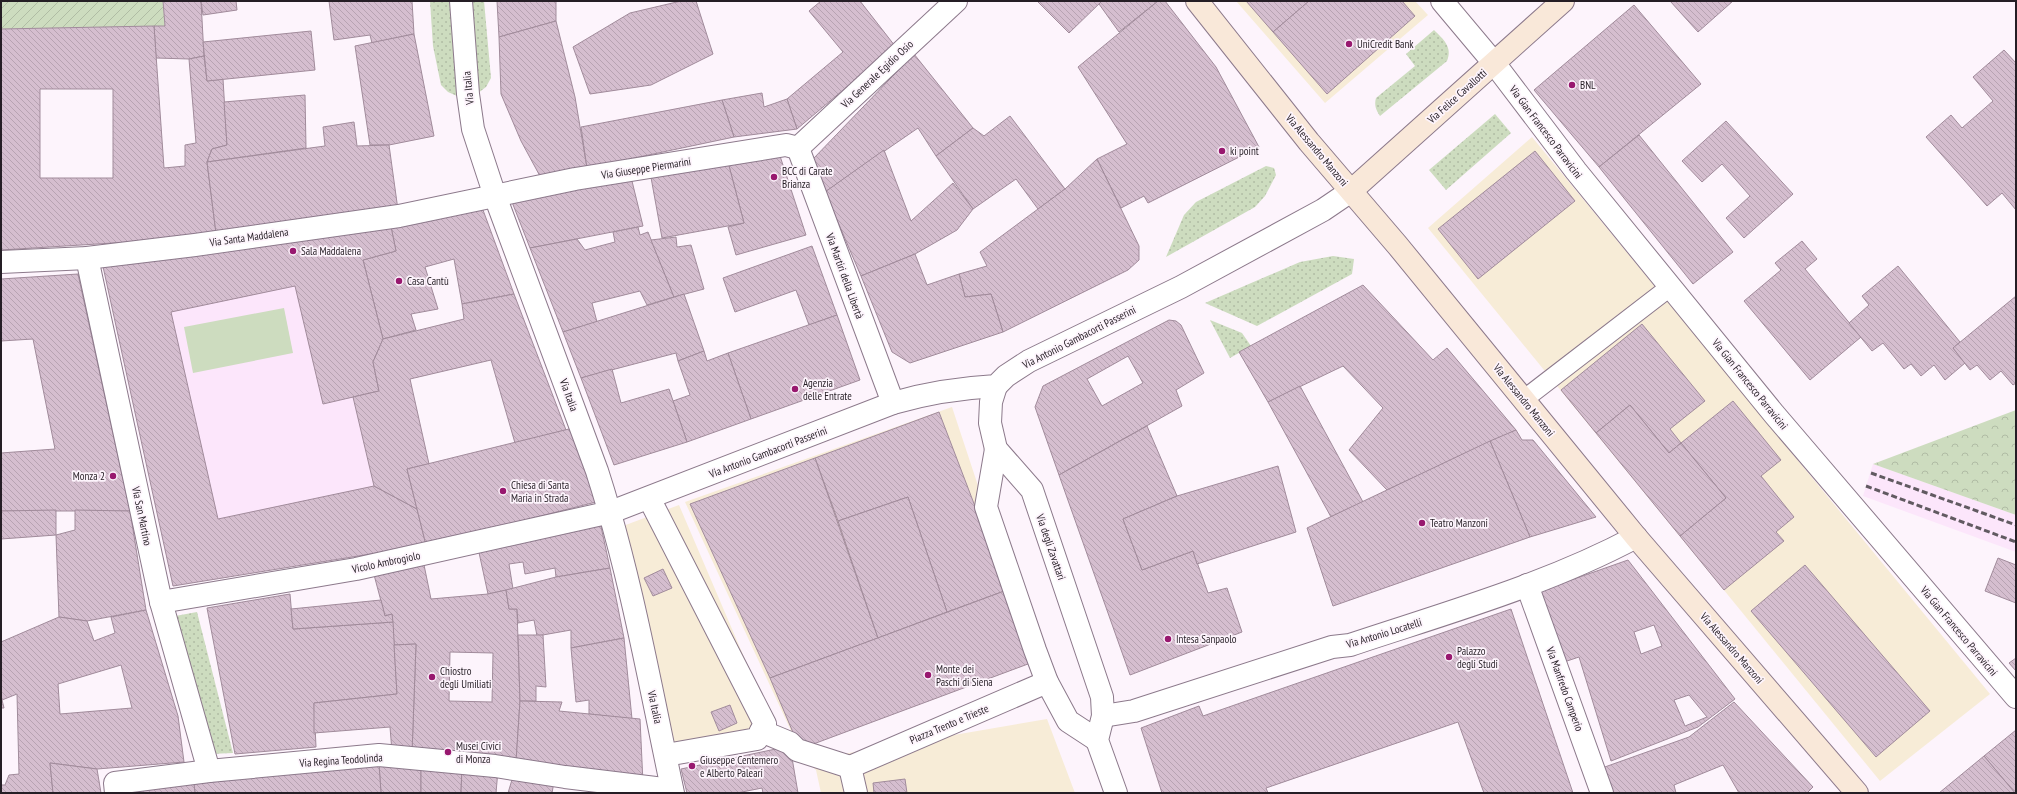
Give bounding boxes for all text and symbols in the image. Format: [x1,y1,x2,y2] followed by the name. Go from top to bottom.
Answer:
[837,37,916,112] street label: Via Generale Egidio Osio
[1357,37,1414,51] place label: UniCredit Bank
[1344,39,1354,49] marker: UniCredit Bank
[1424,66,1490,127] street label: Via Felice Cavallotti
[459,71,477,106] street label: Via Italia
[1580,78,1596,92] place label: BNL
[1567,80,1577,90] marker: BNL
[1506,82,1586,181] street label: Via Gian Francesco Parravicini
[1282,110,1351,189] street label: Via Alessandro Manzoni
[1230,144,1259,158] place label: ki point
[1217,146,1227,156] marker: ki point
[599,154,692,182] street label: Via Giuseppe Piermarini
[782,164,833,191] place label: BCC di Carate Brianza
[769,172,779,182] marker: BCC di Carate Brianza
[208,225,289,250] street label: Via Santa Maddalena
[823,230,867,321] street label: Via Martiri della Libertà
[301,244,361,258] place label: Sala Maddalena
[288,246,298,256] marker: Sala Maddalena
[407,274,449,288] place label: Casa Cantù
[394,276,404,286] marker: Casa Cantù
[1019,302,1138,372] street label: Via Antonio Gambacorti Passerini
[1708,335,1791,432] street label: Via Gian Francesco Parravicini
[1490,360,1558,439] street label: Via Alessandro Manzoni
[556,376,581,413] street label: Via Italia
[803,376,852,403] place label: Agenzia delle Entrate
[790,384,800,394] marker: Agenzia delle Entrate
[706,423,829,481] street label: Via Antonio Gambacorti Passerini
[73,469,105,483] place label: Monza 2
[108,471,118,481] marker: Monza 2
[511,478,569,505] place label: Chiesa di Santa Maria in Strada
[129,484,155,547] street label: Via San Martino
[498,486,508,496] marker: Chiesa di Santa Maria in Strada
[1033,511,1069,582] street label: Via degli Zavattari
[1430,516,1488,530] place label: Teatro Manzoni
[1417,518,1427,528] marker: Teatro Manzoni
[350,548,422,576] street label: Vicolo Ambrogiolo
[1917,583,2001,679] street label: Via Gian Francesco Parravicini
[1697,609,1767,686] street label: Via Alessandro Manzoni
[1344,615,1423,651] street label: Via Antonio Locatelli
[1176,632,1237,646] place label: Intesa Sanpaolo
[1163,634,1173,644] marker: Intesa Sanpaolo
[1457,644,1498,671] place label: Palazzo degli Studi
[1543,644,1587,733] street label: Via Manfredo Camperio
[1444,652,1454,662] marker: Palazzo degli Studi
[936,662,993,689] place label: Monte dei Paschi di Siena
[440,664,491,691] place label: Chiostro degli Umiliati
[923,670,933,680] marker: Monte dei Paschi di Siena
[427,672,437,682] marker: Chiostro degli Umiliati
[644,688,665,725] street label: Via Italia
[908,701,991,747] street label: Piazza Trento e Trieste
[456,739,501,766] place label: Musei Civici di Monza
[443,747,453,757] marker: Musei Civici di Monza
[298,750,383,770] street label: Via Regina Teodolinda
[700,753,779,780] place label: Giuseppe Centemero e Alberto Paleari
[687,761,697,771] marker: Giuseppe Centemero e Alberto Paleari

